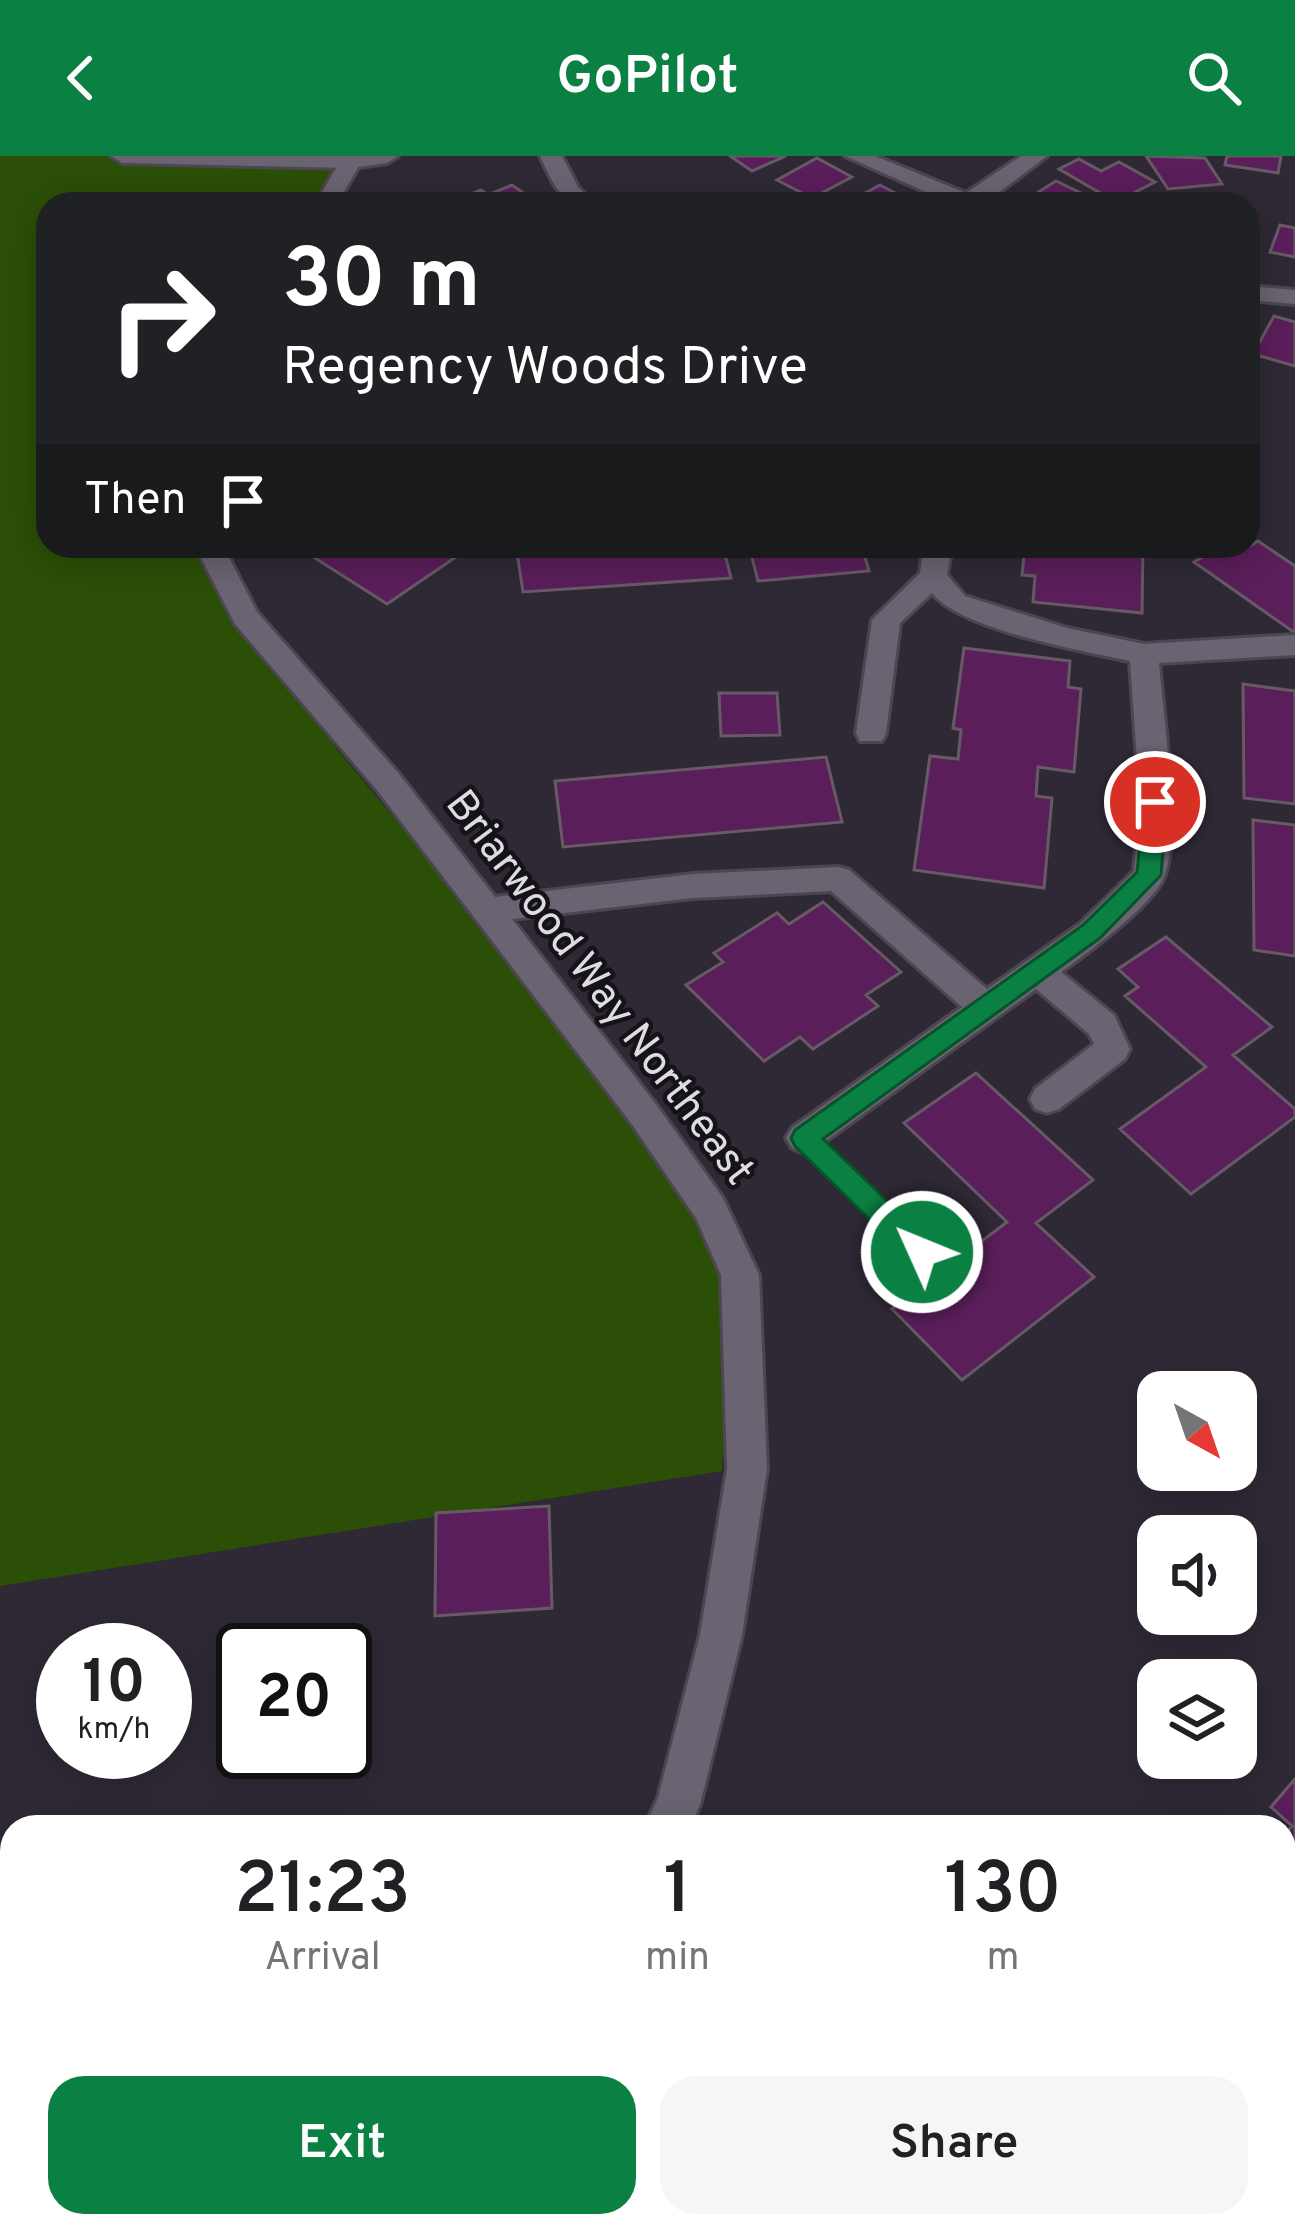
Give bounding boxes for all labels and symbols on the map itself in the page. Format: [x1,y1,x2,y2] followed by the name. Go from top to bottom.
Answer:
[1104,751,1206,853] pin
[432,781,764,1197] street label: Briarwood Way Northeast
[859,1189,985,1315] position arrow
[1137,1371,1257,1491] north arrow
[216,1623,372,1779] speed limit sign: 20

